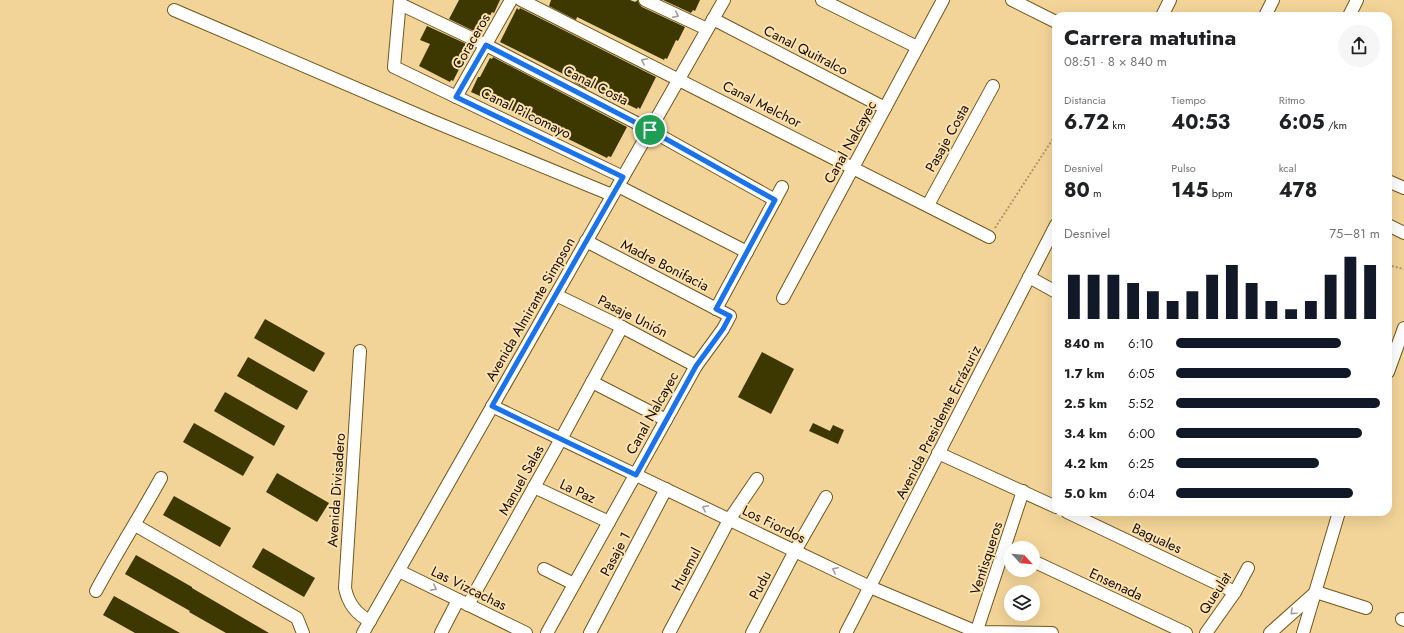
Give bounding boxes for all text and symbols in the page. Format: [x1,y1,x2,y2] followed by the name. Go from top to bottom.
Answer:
[447,9,495,72] street label: Coraceros
[672,10,679,18] one-way arrow
[760,20,852,80] street label: Canal Quitralco
[1064,21,1236,53] text: Carrera matutina
[1338,25,1380,67] button: share
[1064,52,1167,71] text: 08:51 · 8 × 840 m
[641,58,648,66] one-way arrow
[560,60,632,110] street label: Canal Costa
[719,76,805,133] street label: Canal Melchor
[478,83,575,144] street label: Canal Pilcomayo
[1064,92,1106,108] text: Distancia
[1171,92,1206,108] text: Tiempo
[1279,92,1305,108] text: Ritmo
[819,97,881,187] street label: Canal Nalcayec
[920,101,974,175] street label: Pasaje Costa
[1064,108,1109,137] text: 6.72
[1171,108,1230,137] text: 40:53
[1279,108,1325,137] text: 6:05
[633,113,667,147] pin
[1109,117,1126,133] text: km
[1325,117,1347,133] text: /km
[639,119,661,141] icon: arrive
[1064,160,1103,176] text: Desnivel
[1171,160,1196,176] text: Pulso
[1279,160,1296,176] text: kcal
[1064,176,1090,205] text: 80
[1171,176,1208,205] text: 145
[1279,176,1317,205] text: 478
[1090,185,1102,201] text: m
[1208,185,1233,201] text: bpm
[1064,224,1110,243] text: Desnivel
[1329,224,1380,243] text: 75–81 m
[481,233,579,385] street label: Avenida Almirante Simpson
[618,234,712,296] street label: Madre Bonifacia
[595,290,671,342] street label: Pasaje Unión
[1064,334,1104,353] text: 840 m
[1128,334,1153,353] text: 6:10
[890,341,986,502] street label: Avenida Presidente Errázuriz
[1064,364,1105,383] text: 1.7 km
[1128,364,1155,383] text: 6:05
[621,368,683,458] street label: Canal Nalcayec
[1064,394,1107,413] text: 2.5 km
[1128,394,1154,413] text: 5:52
[1064,424,1107,443] text: 3.4 km
[1128,424,1155,443] text: 6:00
[322,432,350,548] street label: Avenida Divisadero
[493,441,549,519] street label: Manuel Salas
[1064,454,1108,473] text: 4.2 km
[1128,454,1154,473] text: 6:25
[557,474,600,508] street label: La Paz
[1064,484,1107,503] text: 5.0 km
[1128,484,1155,503] text: 6:04
[739,500,809,548] street label: Los Fiordos
[701,505,709,513] one-way arrow
[1129,518,1185,558] street label: Baguales
[965,519,1007,597] street label: Ventisqueros
[595,528,635,580] street label: Pasaje 1
[1004,541,1040,577] north arrow
[1004,541,1040,621] map controls
[666,544,706,594] street label: Huemul
[428,561,510,615] street label: Las Vizcachas
[1086,563,1146,605] street label: Ensenada
[744,567,776,603] street label: Pudu
[831,567,839,575] one-way arrow
[1194,568,1236,618] street label: Queulat
[429,583,437,591] one-way arrow
[1004,585,1040,621] button: layers
[1290,608,1298,615] one-way arrow

